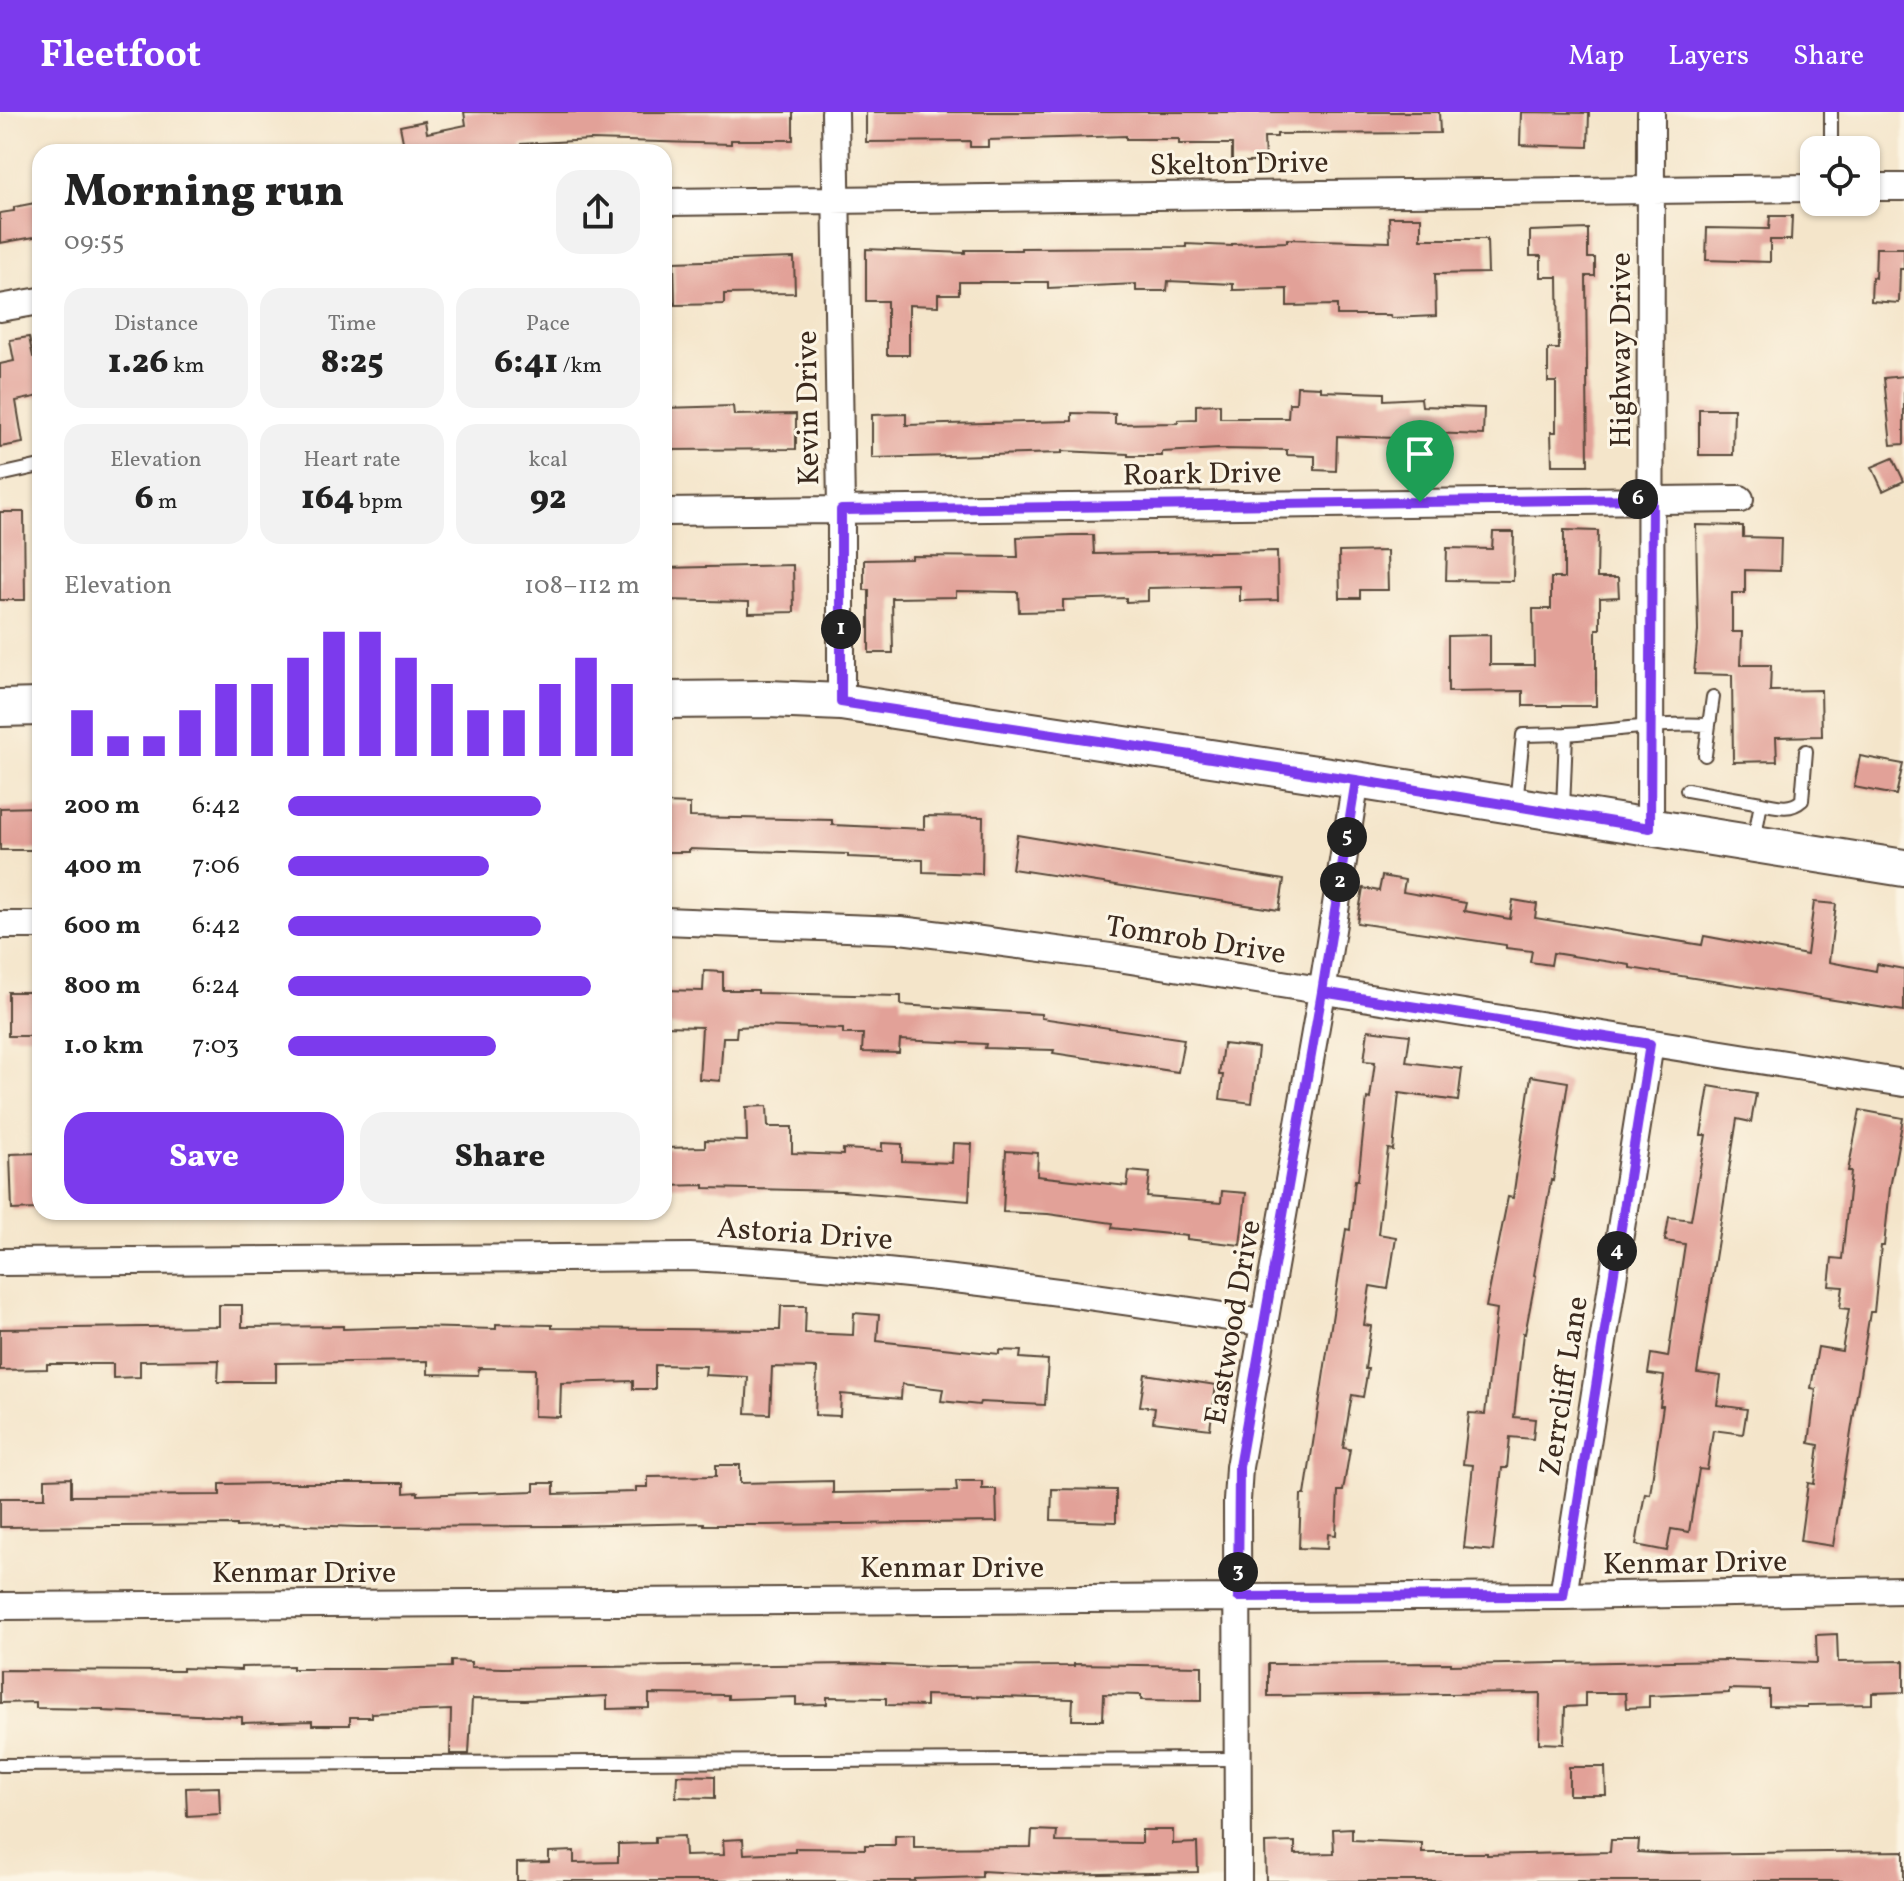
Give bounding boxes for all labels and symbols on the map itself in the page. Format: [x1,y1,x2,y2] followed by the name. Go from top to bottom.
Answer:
[1149,142,1329,188] street label: Skelton Drive
[1601,252,1643,448] street label: Highway Drive
[787,330,831,486] street label: Kevin Drive
[1386,420,1454,502] pin
[1122,453,1282,497] street label: Roark Drive
[1618,479,1658,519] pin: 6
[821,609,861,649] pin: 1
[1327,817,1367,857] pin: 5
[1320,862,1360,902] pin: 2
[1103,906,1289,976] street label: Tomrob Drive
[716,1208,894,1262] street label: Astoria Drive
[1195,1217,1273,1428] street label: Eastwood Drive
[1597,1231,1637,1271] pin: 4
[1530,1293,1600,1479] street label: Zerrcliff Lane
[1602,1541,1788,1587] street label: Kenmar Drive
[860,1548,1044,1590] street label: Kenmar Drive
[1218,1552,1258,1592] pin: 3
[212,1553,396,1595] street label: Kenmar Drive

